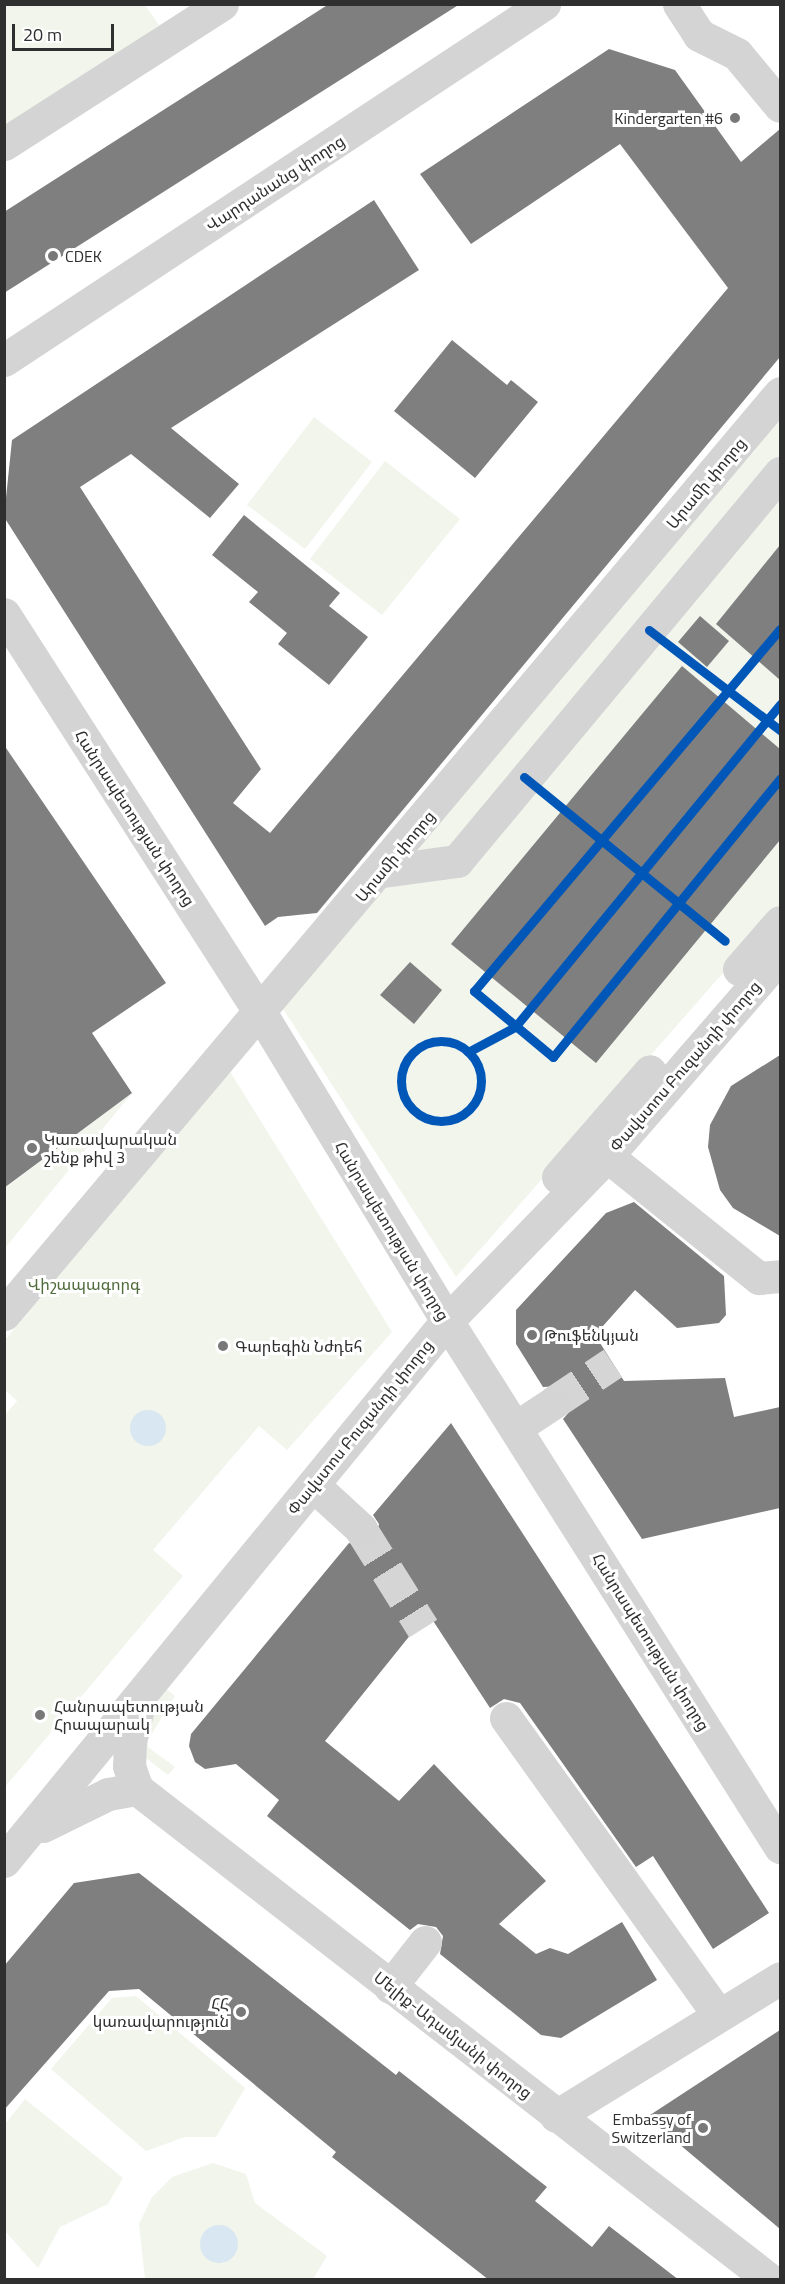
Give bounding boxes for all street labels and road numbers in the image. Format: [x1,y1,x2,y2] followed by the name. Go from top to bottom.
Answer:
[202,131,348,235] street label: Վարդանանց փողոց
[662,433,750,533] street label: Արամի փողոց
[71,726,199,910] street label: Հանրապետության փողոց
[351,806,439,906] street label: Արամի փողոց
[606,977,764,1155] street label: Փավստոս Բուզանդի փողոց
[331,1138,453,1324] street label: Հանրապետության փողոց
[283,1336,437,1518] street label: Փավստոս Բուզանդի փողոց
[588,1550,714,1734] street label: Հանրապետության փողոց
[370,1967,536,2103] street label: Մելիք-Ադամյանի փողոց

